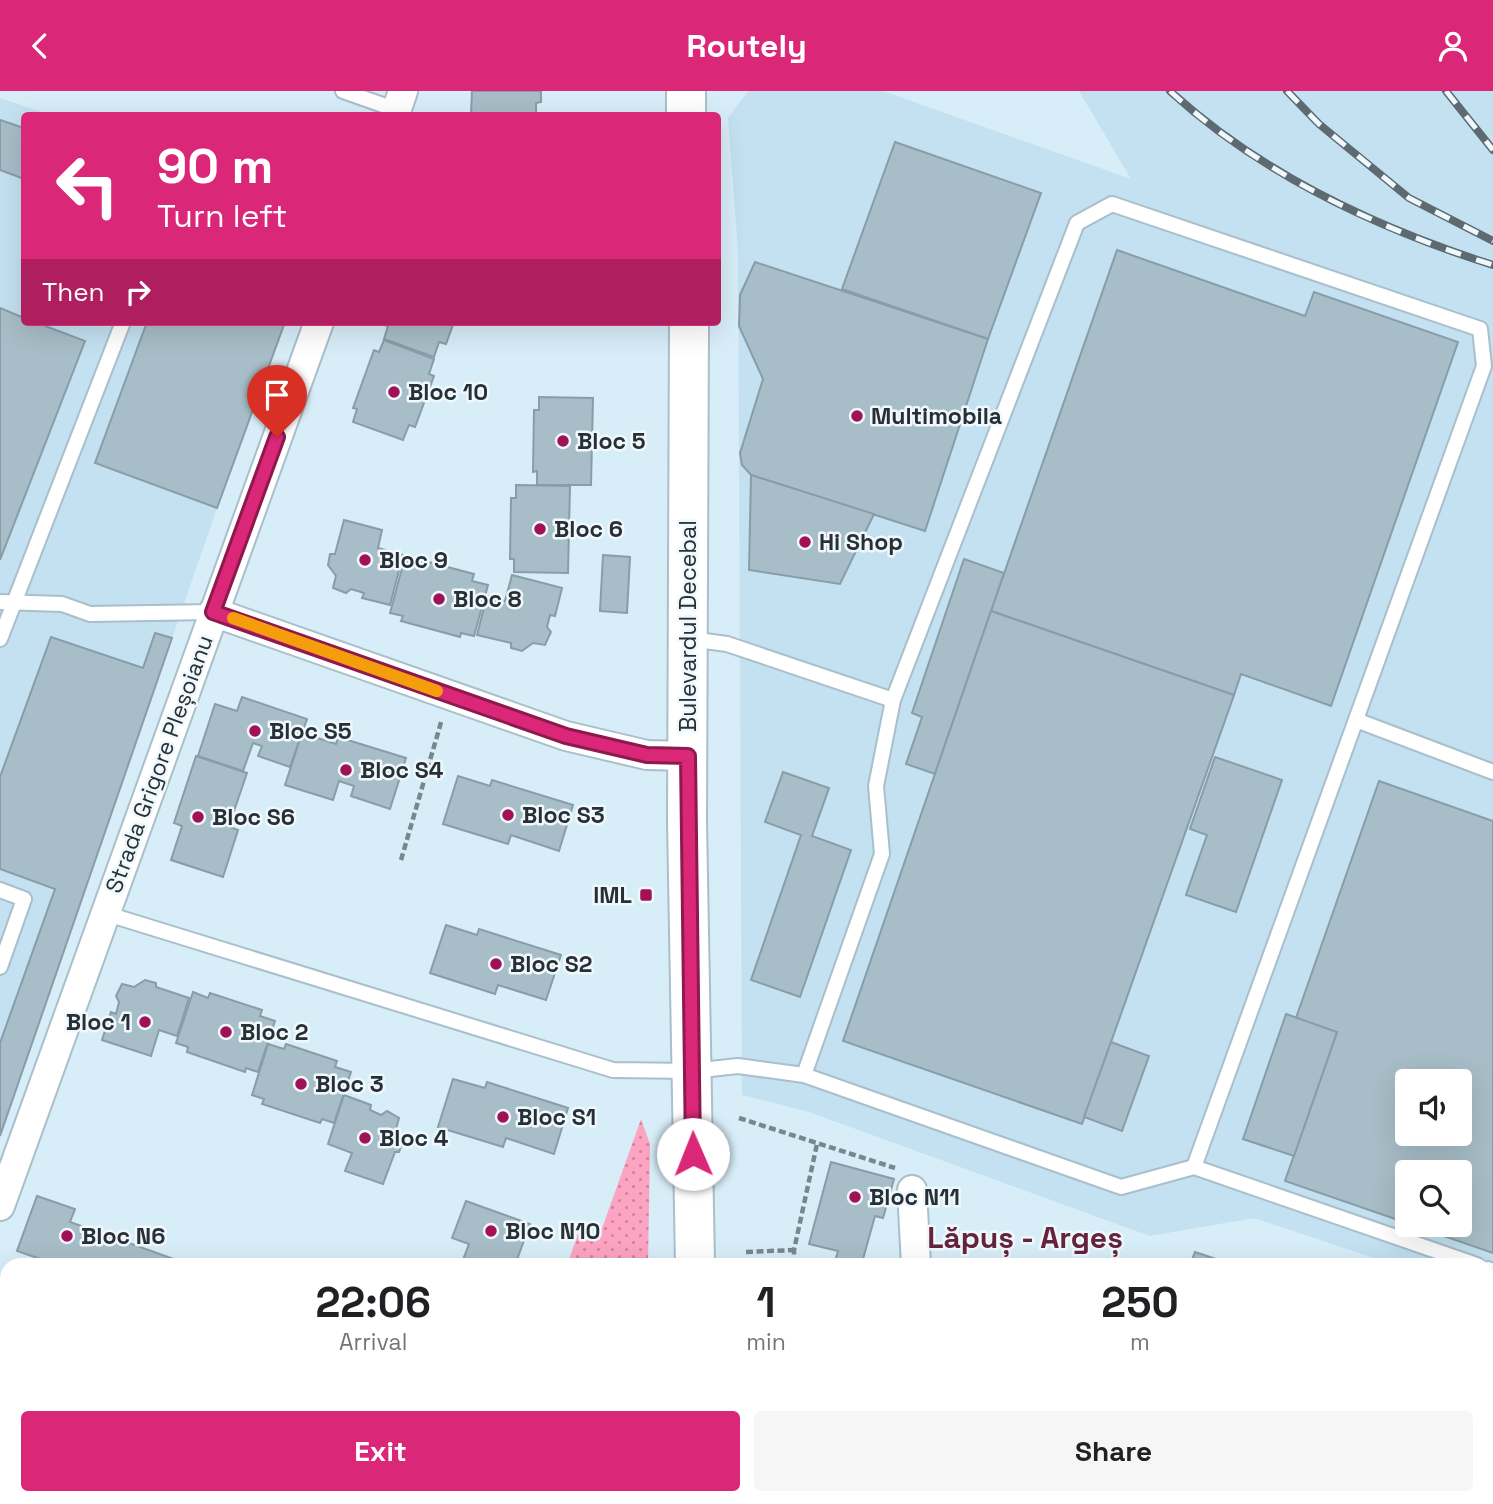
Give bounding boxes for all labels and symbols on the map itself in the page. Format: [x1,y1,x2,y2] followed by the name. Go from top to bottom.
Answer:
[247,365,307,437] pin
[408,377,488,407] place label: Bloc 10
[386,384,402,400] marker: Bloc 10
[871,401,1002,431] place label: Multimobila
[849,408,865,424] marker: Multimobila
[577,426,646,456] place label: Bloc 5
[555,433,571,449] marker: Bloc 5
[554,514,623,544] place label: Bloc 6
[673,520,703,732] street label: Bulevardul Decebal
[532,521,548,537] marker: Bloc 6
[819,527,903,557] place label: Hi Shop
[797,534,813,550] marker: Hi Shop
[379,545,448,575] place label: Bloc 9
[357,552,373,568] marker: Bloc 9
[453,584,522,614] place label: Bloc 8
[431,591,447,607] marker: Bloc 8
[98,631,220,897] street label: Strada Grigore Pleșoianu
[269,716,352,746] place label: Bloc S5
[247,723,263,739] marker: Bloc S5
[360,755,444,785] place label: Bloc S4
[338,762,354,778] marker: Bloc S4
[522,800,605,830] place label: Bloc S3
[212,802,295,832] place label: Bloc S6
[500,807,516,823] marker: Bloc S3
[190,809,206,825] marker: Bloc S6
[593,880,632,910] place label: IML
[638,887,654,903] marker: IML
[510,949,592,979] place label: Bloc S2
[488,956,504,972] marker: Bloc S2
[66,1007,131,1037] place label: Bloc 1
[137,1014,153,1030] marker: Bloc 1
[240,1017,308,1047] place label: Bloc 2
[218,1024,234,1040] marker: Bloc 2
[315,1069,384,1099] place label: Bloc 3
[293,1076,309,1092] marker: Bloc 3
[517,1102,596,1132] place label: Bloc S1
[495,1109,511,1125] marker: Bloc S1
[656,1117,730,1191] position arrow
[379,1123,449,1153] place label: Bloc 4
[357,1130,373,1146] marker: Bloc 4
[869,1182,960,1212] place label: Bloc N11
[847,1189,863,1205] marker: Bloc N11
[505,1216,601,1246] place label: Bloc N10
[927,1218,1123,1257] district label: Lăpuș - Argeș
[81,1221,165,1251] place label: Bloc N6
[483,1223,499,1239] marker: Bloc N10
[59,1228,75,1244] marker: Bloc N6

